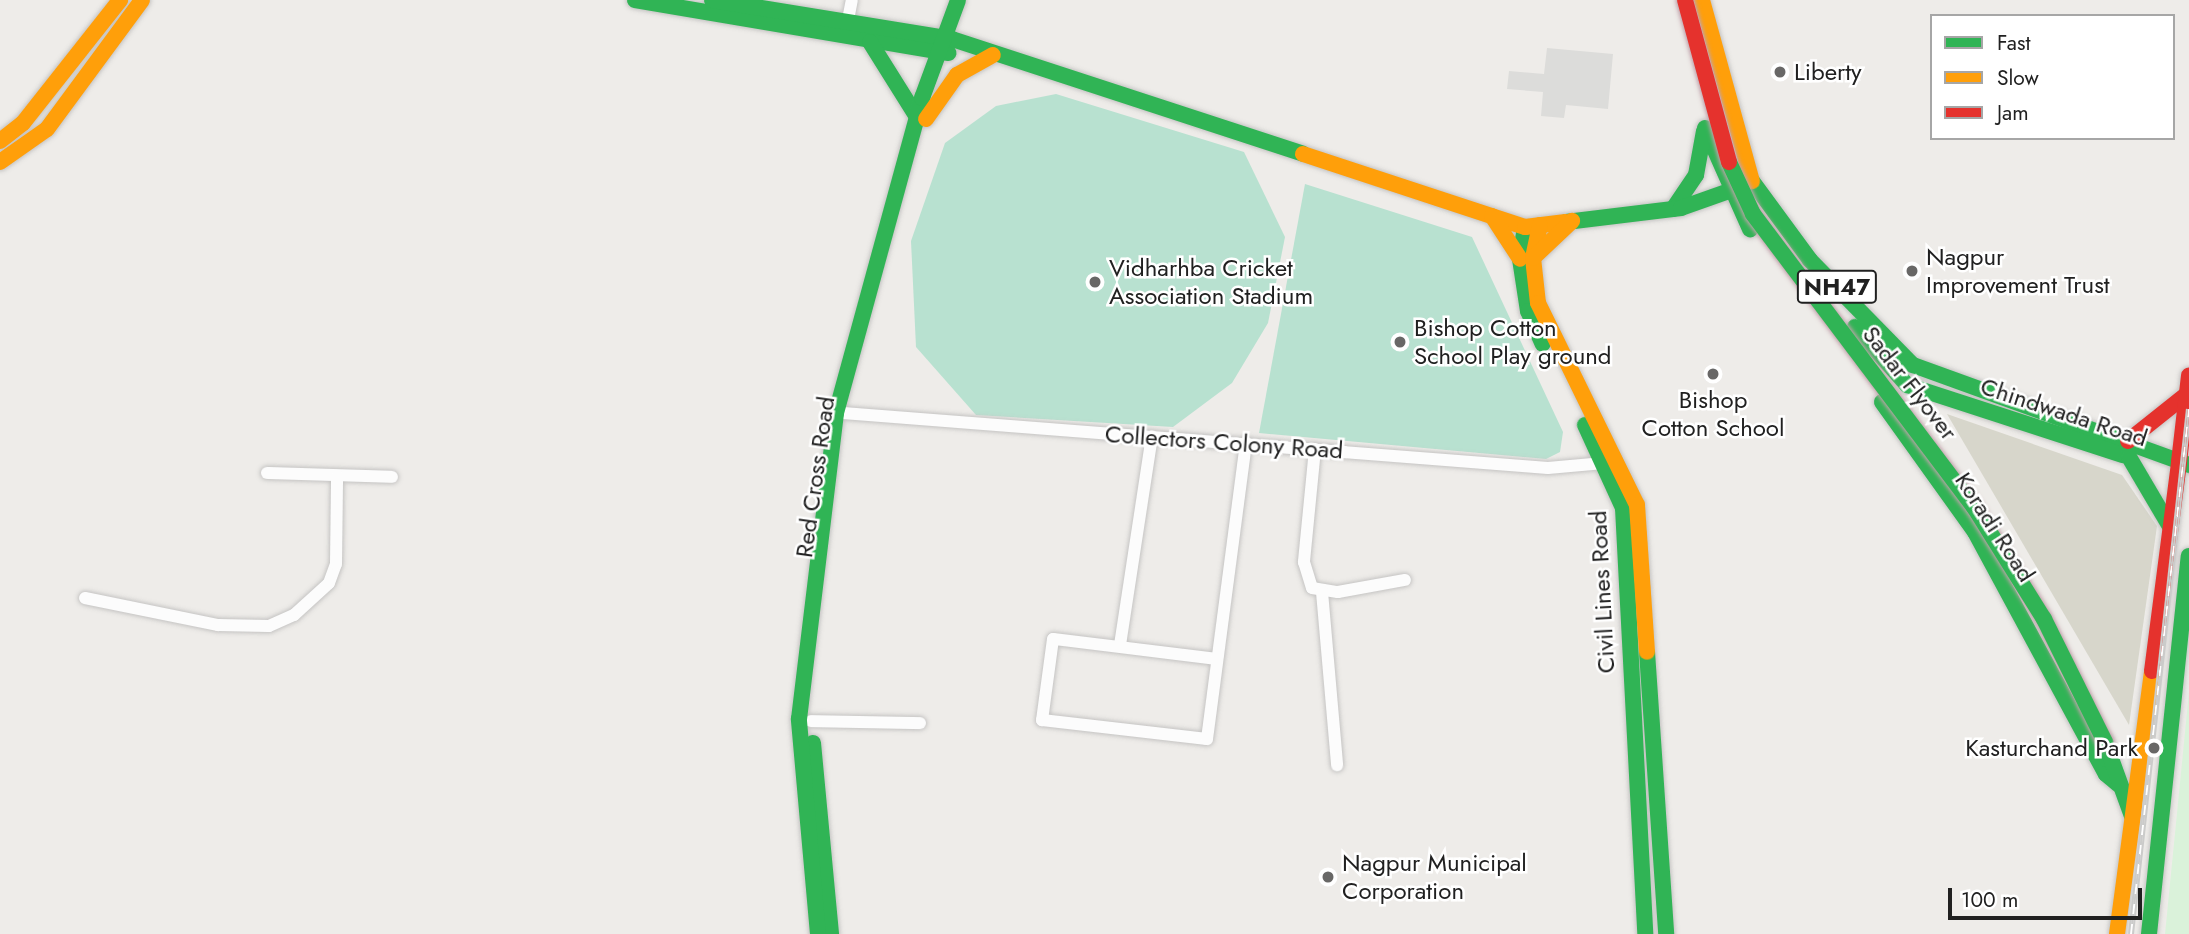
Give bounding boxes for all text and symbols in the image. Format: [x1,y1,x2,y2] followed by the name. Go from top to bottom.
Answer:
[1930,14,2175,140] legend
[1997,28,2030,58] text: Fast
[1794,58,1862,86] place label: Liberty
[1997,63,2039,93] text: Slow
[1772,64,1788,80] marker: Liberty
[1997,98,2029,128] text: Jam
[1926,243,2110,299] place label: Nagpur Improvement Trust
[1109,254,1313,310] place label: Vidharhba Cricket Association Stadium
[1904,263,1920,279] marker: Nagpur Improvement Trust
[1797,268,1877,306] road number: NH47
[1087,274,1103,290] marker: Vidharhba Cricket Association Stadium
[1414,314,1612,370] place label: Bishop Cotton School Play ground
[1857,320,1963,446] street label: Sadar Flyover
[1392,334,1408,350] marker: Bishop Cotton School Play ground
[1705,366,1721,382] marker: Bishop Cotton School
[1977,371,2151,453] street label: Chindwada Road
[1642,386,1784,442] place label: Bishop Cotton School
[789,395,841,559] street label: Red Cross Road
[1104,419,1344,465] street label: Collectors Colony Road
[1949,467,2041,587] street label: Koradi Road
[1583,510,1621,674] street label: Civil Lines Road
[1965,734,2138,762] place label: Kasturchand Park
[2144,738,2164,758] marker: Kasturchand Park
[1342,849,1527,905] place label: Nagpur Municipal Corporation
[1320,869,1336,885] marker: Nagpur Municipal Corporation
[1951,874,2145,918] scale bar
[1961,885,2018,915] text: 100 m

